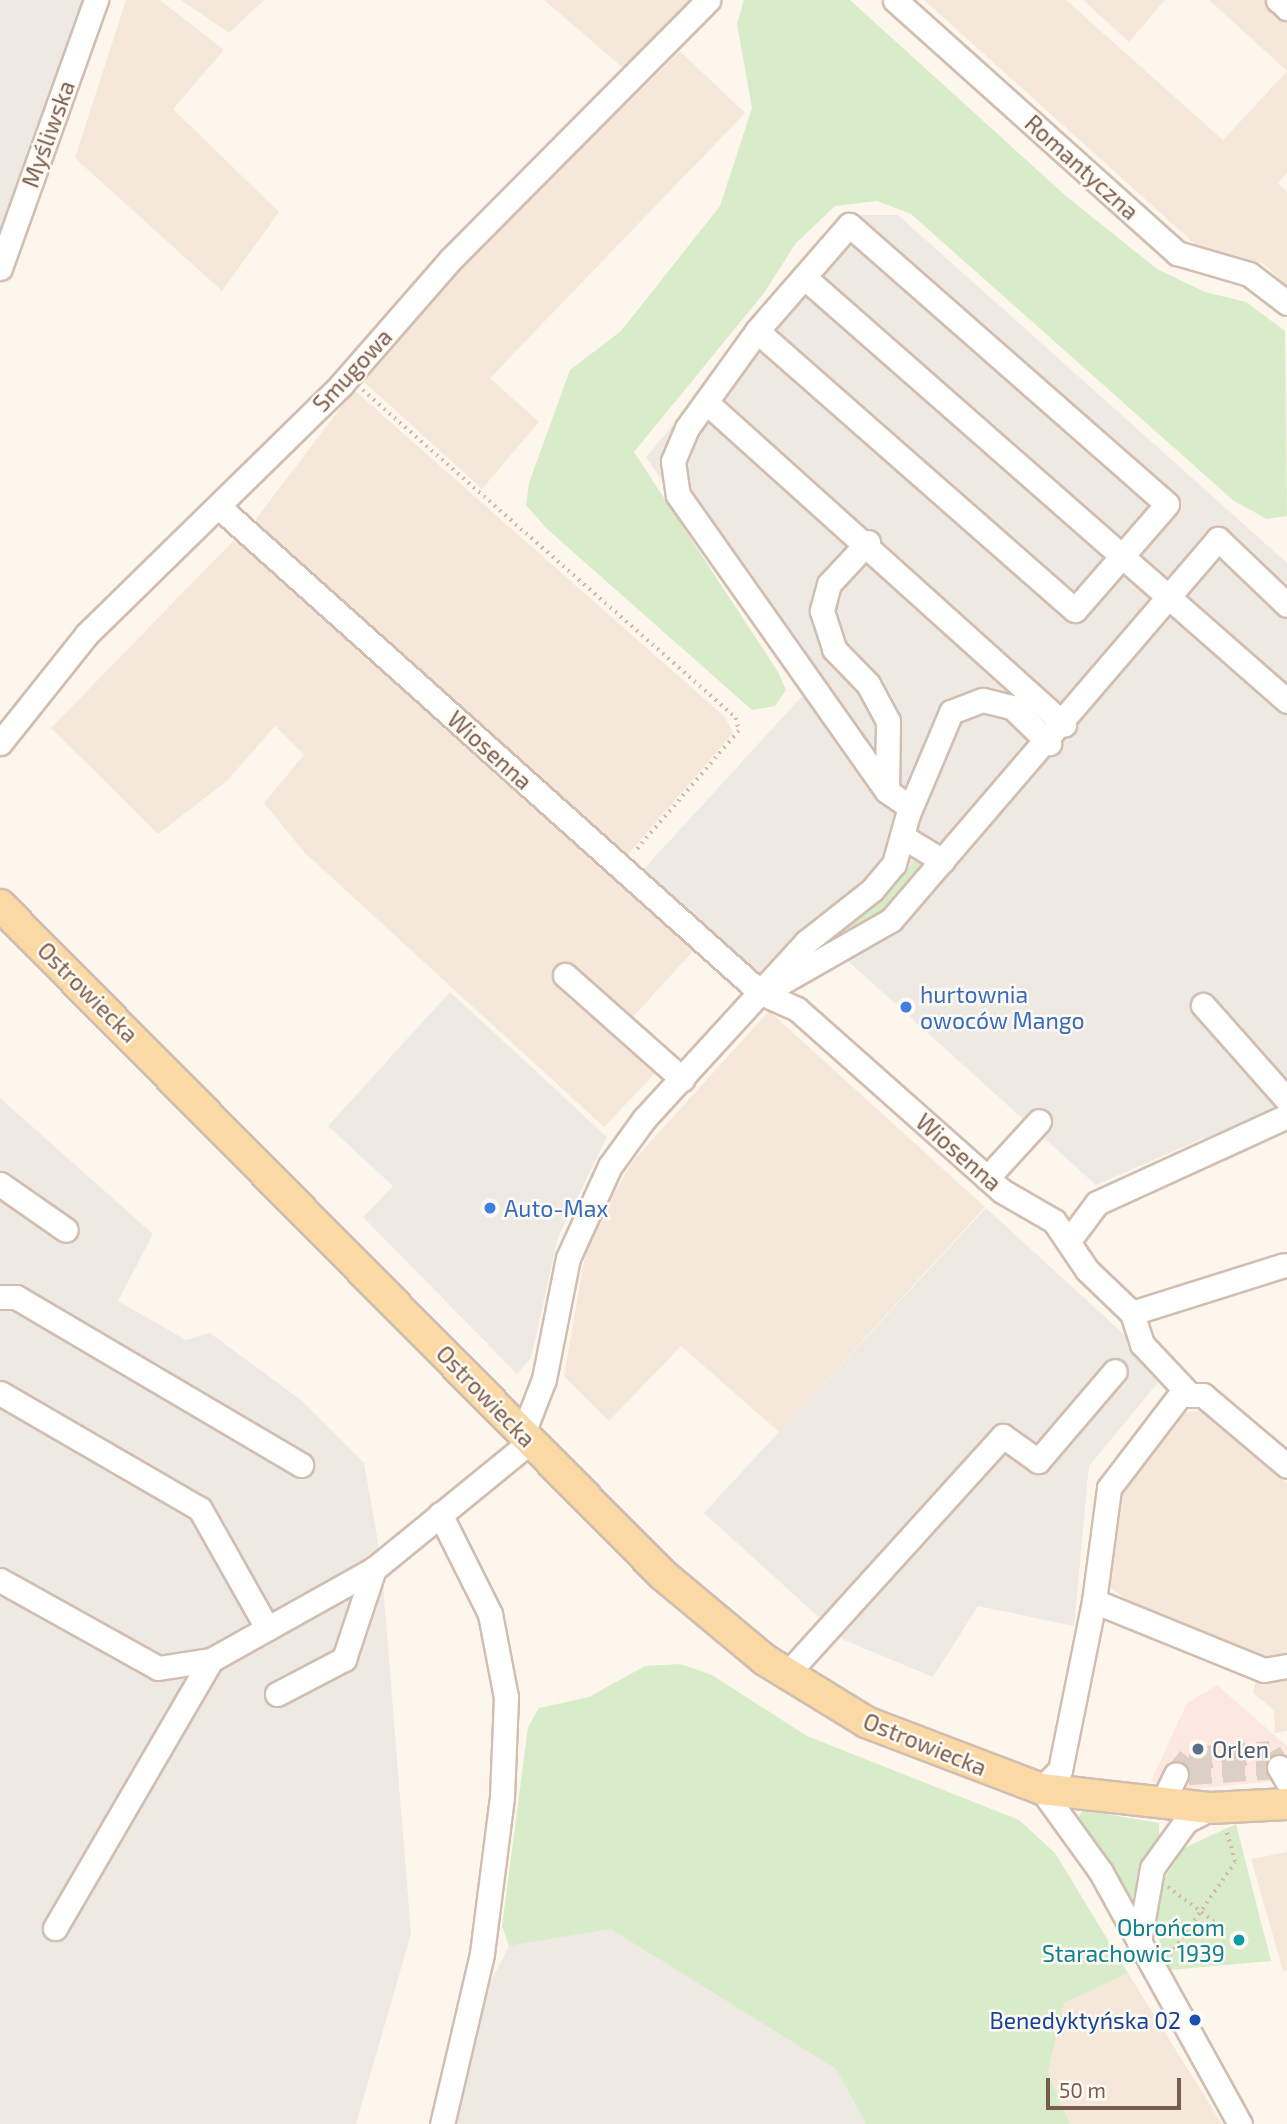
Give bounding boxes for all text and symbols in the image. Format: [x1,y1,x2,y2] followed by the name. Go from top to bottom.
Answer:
[16,77,80,191] street label: Myśliwska
[1020,109,1144,225] street label: Romantyczna
[307,323,397,417] street label: Smugowa
[442,705,538,795] street label: Wiosenna
[32,936,144,1048] street label: Ostrowiecka
[920,980,1085,1034] place label: hurtownia owoców Mango
[898,999,914,1015] marker: hurtownia owoców Mango
[911,1107,1007,1197] street label: Wiosenna
[504,1194,609,1222] place label: Auto-Max
[482,1200,498,1216] marker: Auto-Max
[431,1340,541,1452] street label: Ostrowiecka
[859,1707,991,1781] street label: Ostrowiecka
[1212,1735,1269,1763] place label: Orlen
[1190,1741,1206,1757] marker: Orlen
[1042,1913,1225,1967] place label: Obrońcom Starachowic 1939
[1231,1932,1247,1948] marker: Obrońcom Starachowic 1939
[989,2006,1181,2034] place label: Benedyktyńska 02
[1187,2012,1203,2028] marker: Benedyktyńska 02
[1049,2064,1184,2108] scale bar
[1059,2077,1106,2102] text: 50 m

